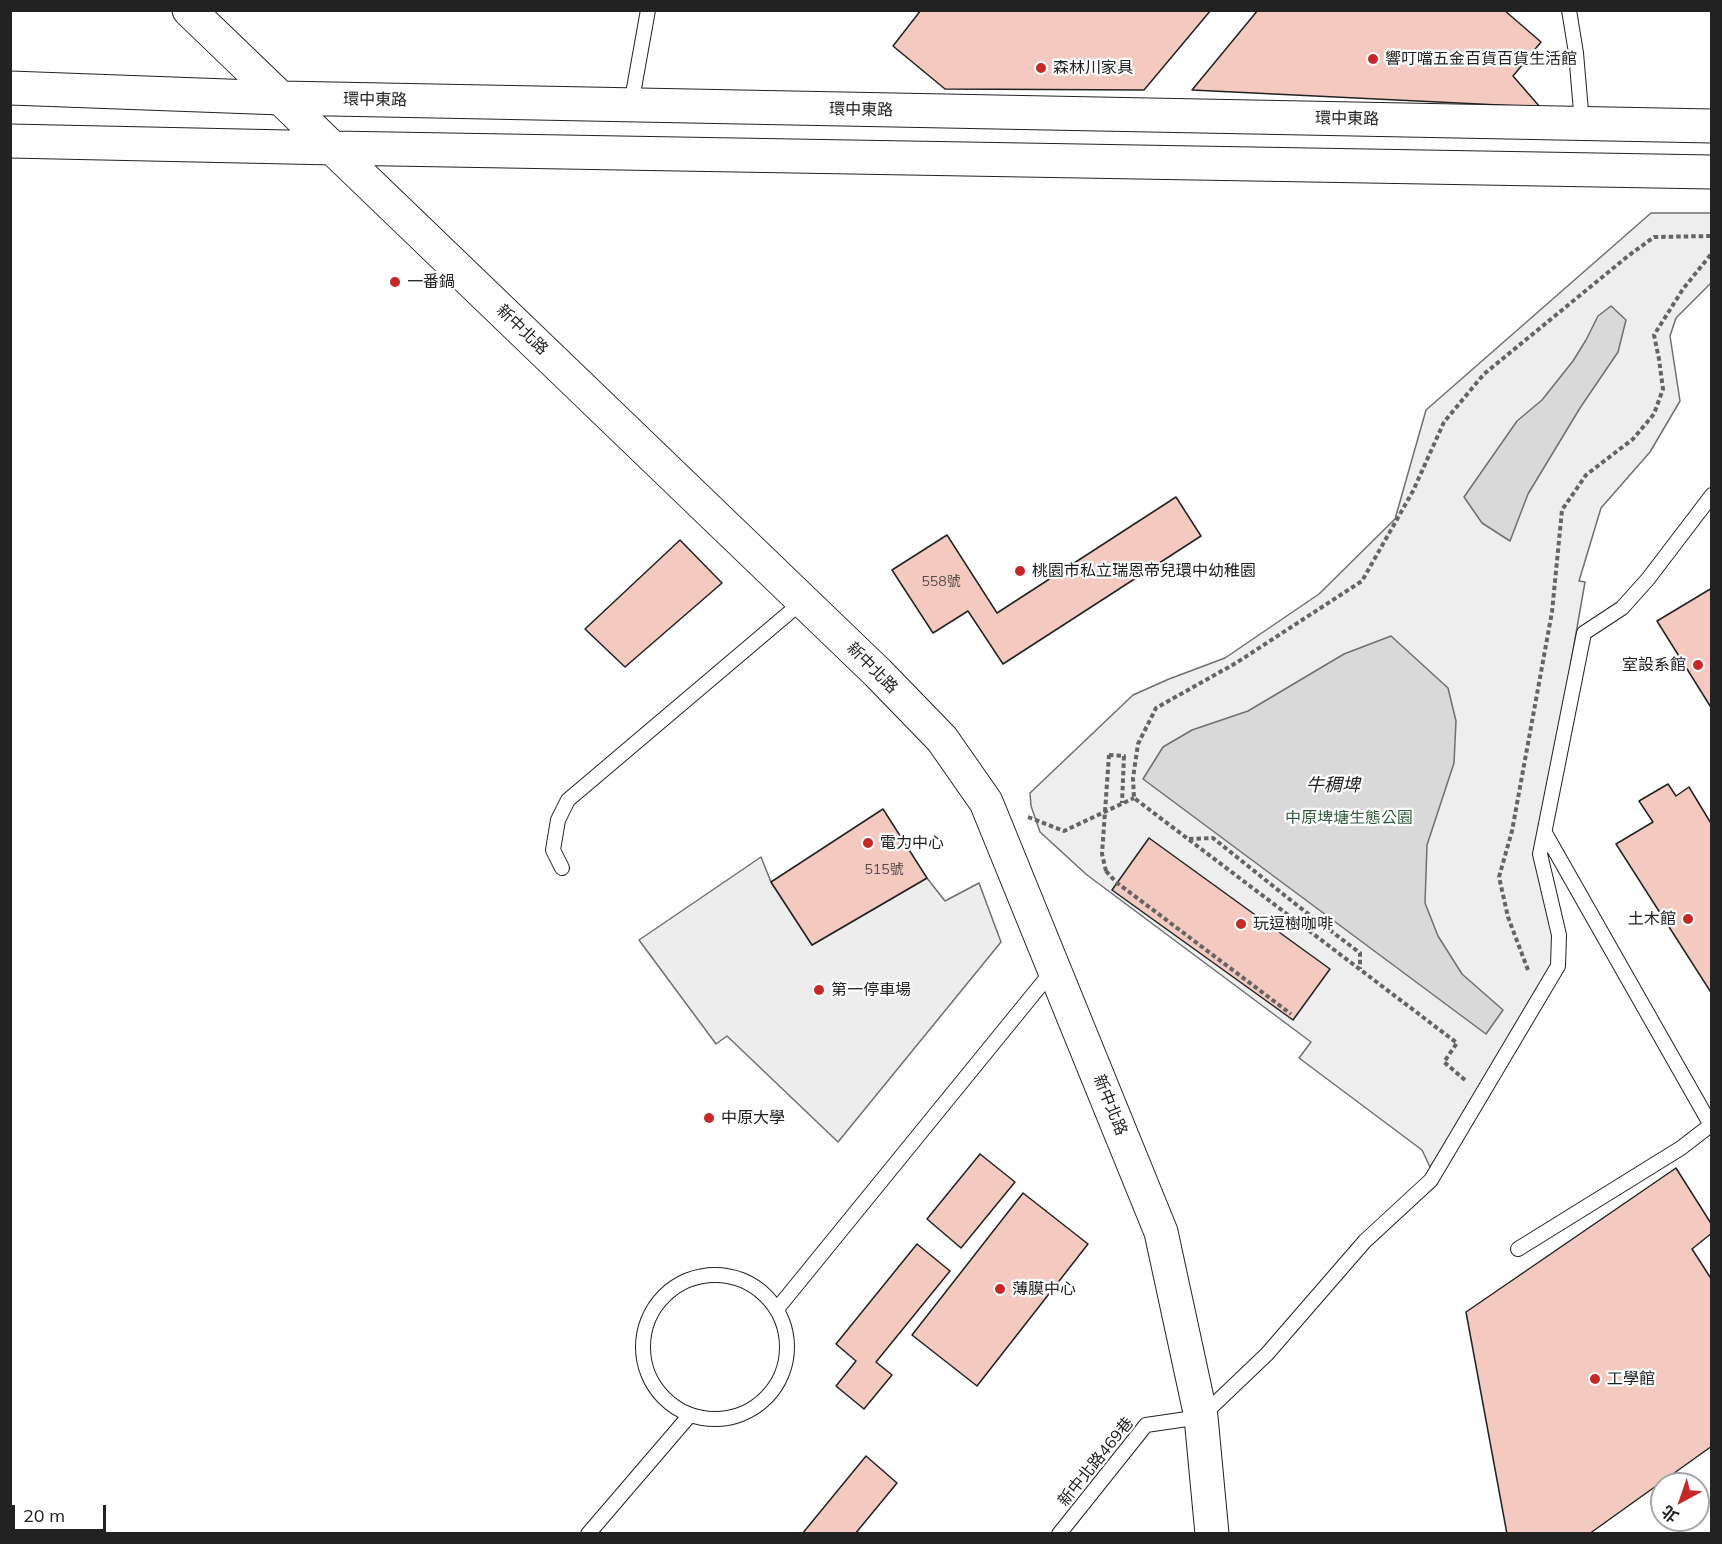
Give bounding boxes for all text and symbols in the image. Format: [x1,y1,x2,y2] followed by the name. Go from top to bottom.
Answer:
[1385,49,1577,69] place label: 響叮噹五金百貨百貨生活館
[1366,52,1380,66] marker: 響叮噹五金百貨百貨生活館
[1053,58,1133,78] place label: 森林川家具
[1034,61,1048,75] marker: 森林川家具
[343,90,407,110] street label: 環中東路
[829,100,893,120] street label: 環中東路
[1315,109,1379,129] street label: 環中東路
[407,272,455,292] place label: 一番鍋
[388,275,402,289] marker: 一番鍋
[492,301,552,359] street label: 新中北路
[1032,561,1256,581] place label: 桃園市私立瑞恩帝兒環中幼稚園
[1013,564,1027,578] marker: 桃園市私立瑞恩帝兒環中幼稚園
[921,574,961,590] house number: 558號
[843,639,901,697] street label: 新中北路
[1622,655,1686,675] place label: 室設系館
[1691,658,1705,672] marker: 室設系館
[1306,775,1360,797] water label: 牛稠埤
[1285,808,1413,828] park label: 中原埤塘生態公園
[880,833,944,853] place label: 電力中心
[861,836,875,850] marker: 電力中心
[864,862,904,878] house number: 515號
[1628,909,1676,929] place label: 土木館
[1681,912,1695,926] marker: 土木館
[1253,914,1333,934] place label: 玩逗樹咖啡
[1234,917,1248,931] marker: 玩逗樹咖啡
[831,980,911,1000] place label: 第一停車場
[812,983,826,997] marker: 第一停車場
[1089,1072,1131,1138] street label: 新中北路
[721,1108,785,1128] place label: 中原大學
[702,1111,716,1125] marker: 中原大學
[1012,1279,1076,1299] place label: 薄膜中心
[993,1282,1007,1296] marker: 薄膜中心
[1607,1369,1655,1389] place label: 工學館
[1588,1372,1602,1386] marker: 工學館
[1054,1414,1138,1510] street label: 新中北路469巷
[1650,1472,1710,1532] north arrow
[15,1493,110,1531] scale bar
[1657,1501,1682,1527] text: 北
[23,1504,65,1527] text: 20 m

